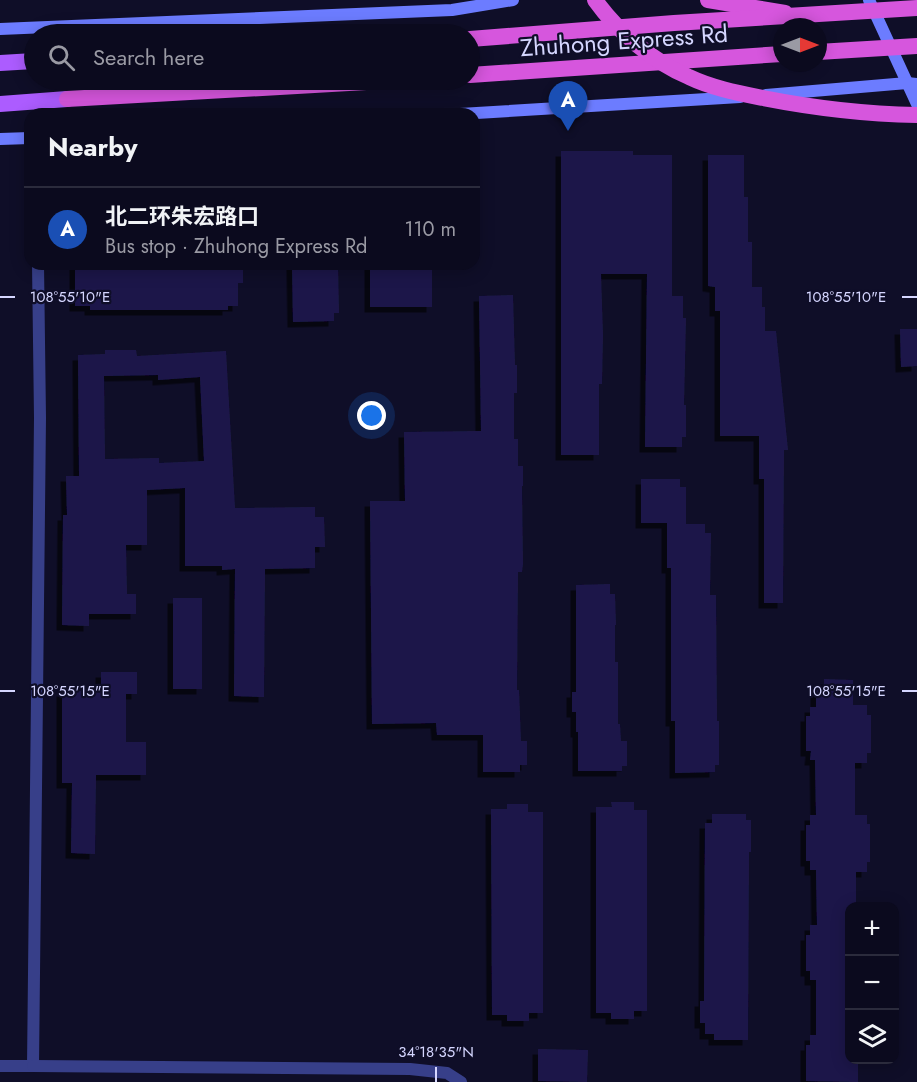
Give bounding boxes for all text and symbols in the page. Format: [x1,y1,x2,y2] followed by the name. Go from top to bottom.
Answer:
[519,16,729,65] street label: Zhuhong Express Rd
[773,18,827,72] north arrow
[24,24,480,90] search box
[45,41,78,74] icon: search
[93,41,204,73] text: Search here
[548,82,588,131] pin: A
[48,128,137,166] text: Nearby
[105,200,259,232] text: 北二环朱宏路口
[60,215,75,244] text: A
[404,215,456,244] text: 110 m
[105,232,368,261] text: Bus stop · Zhuhong Express Rd
[30,286,110,308] text: 108°55'10"E
[806,286,886,308] text: 108°55'10"E
[357,401,386,430] your location
[30,680,110,702] text: 108°55'15"E
[806,680,886,702] text: 108°55'15"E
[845,902,899,1064] map controls
[845,902,899,956] button: +
[845,956,899,1010] button: −
[845,1010,899,1064] button: layers
[398,1041,474,1063] text: 34°18'35"N

